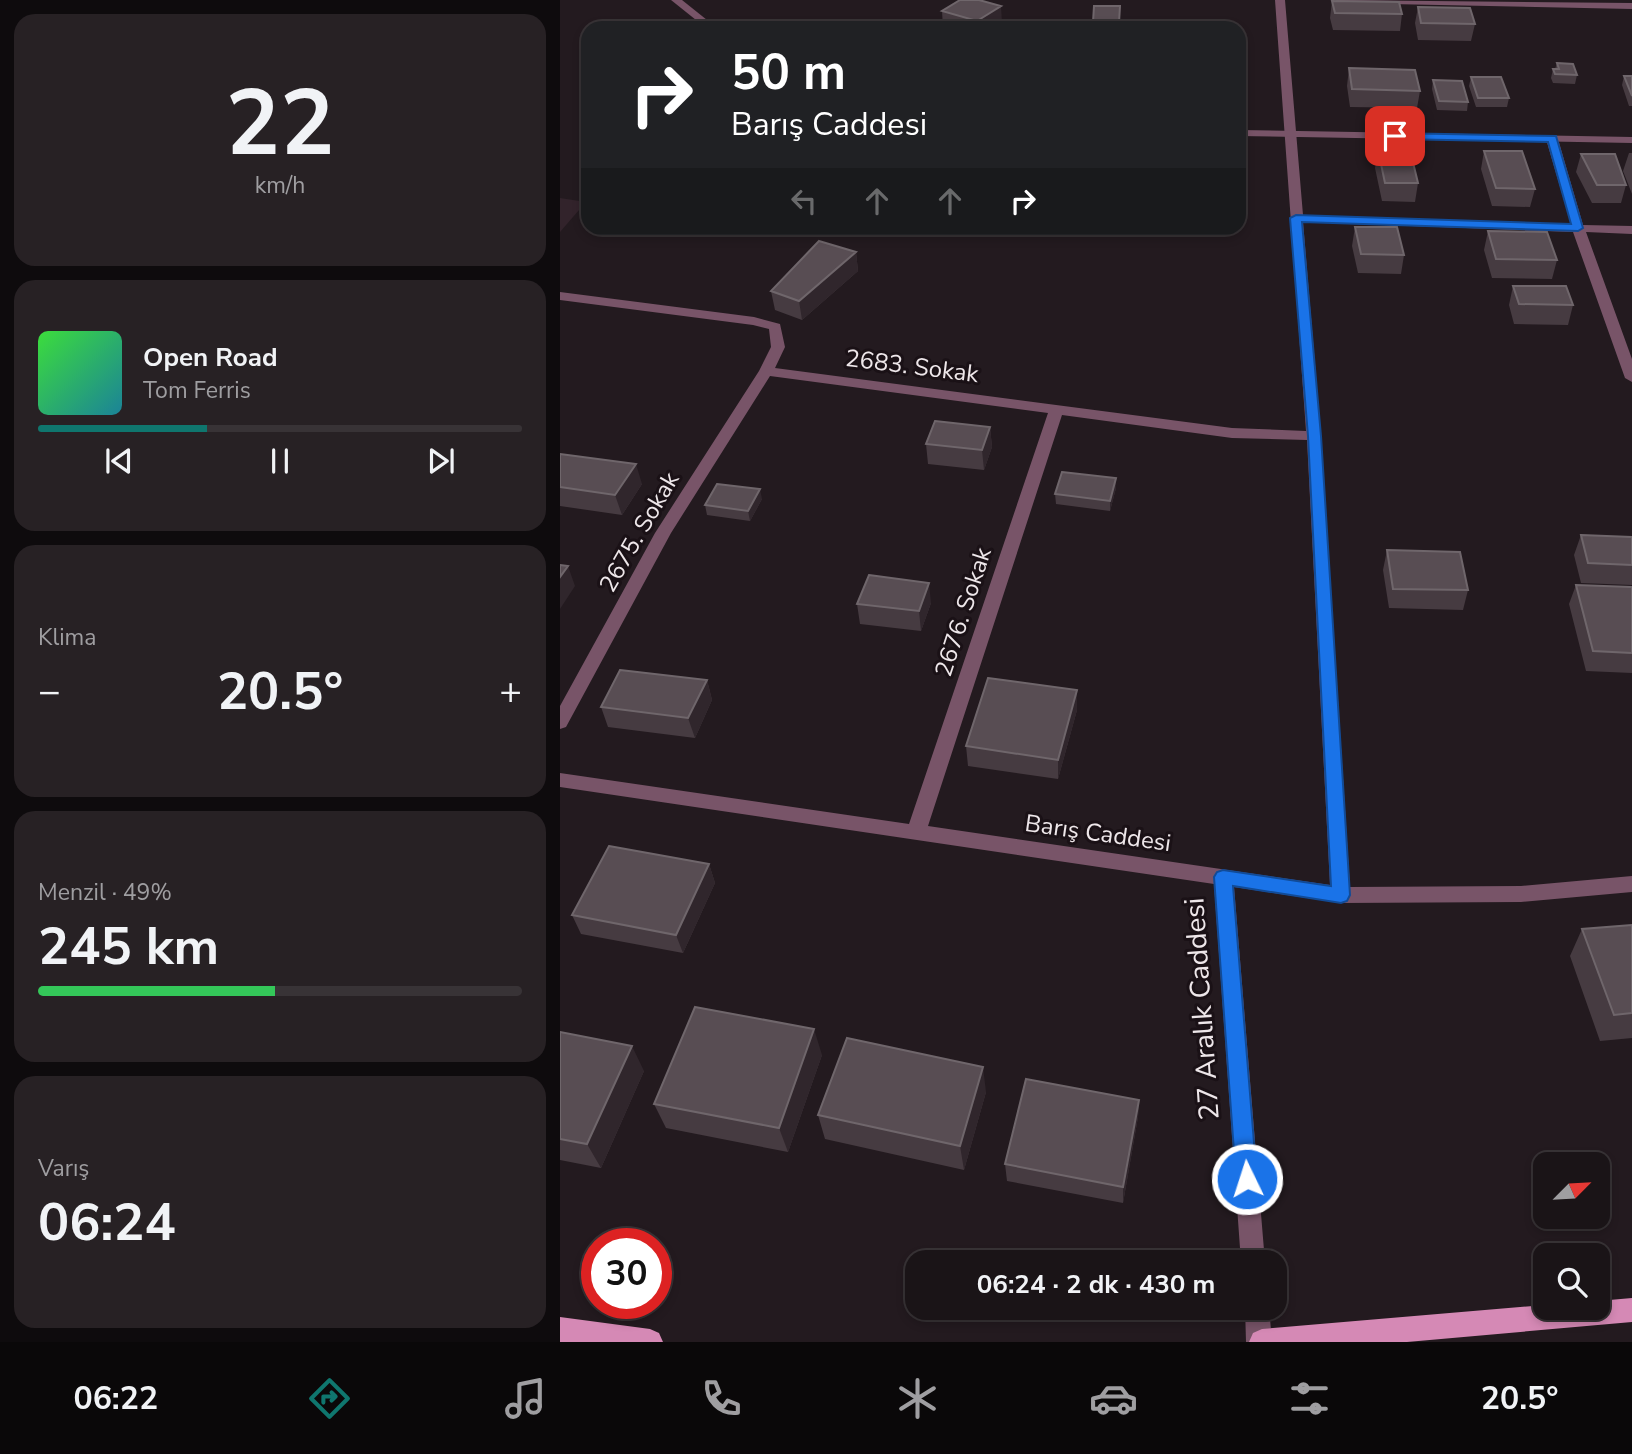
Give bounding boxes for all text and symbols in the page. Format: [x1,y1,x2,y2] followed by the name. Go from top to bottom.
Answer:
[731,39,846,106] text: 50 m
[616,49,707,140] icon: right
[225,62,335,186] text: 22
[731,103,927,146] text: Barış Caddesi
[1365,106,1425,166] pin
[1376,117,1414,155] icon: arrive
[255,170,305,201] text: km/h
[785,182,823,220] icon: left
[858,182,896,220] icon: ahead
[931,182,969,220] icon: ahead
[1004,182,1042,220] icon: right
[143,340,278,375] text: Open Road
[844,342,981,390] street label: 2683. Sokak
[143,375,251,406] text: Tom Ferris
[100,442,138,480] icon: previous
[261,442,299,480] icon: pause
[422,442,460,480] icon: next
[592,465,687,598] street label: 2675. Sokak
[927,542,999,681] street label: 2676. Sokak
[38,622,96,653] text: Klima
[217,656,343,727] text: 20.5°
[38,666,61,717] text: −
[499,666,522,717] text: +
[1023,807,1173,859] street label: Barış Caddesi
[38,877,172,908] text: Menzil · 49%
[1175,897,1229,1121] street label: 27 Aralık Caddesi
[38,911,219,982] text: 245 km
[1210,1142,1284,1216] position arrow
[1533,1152,1610,1228] north arrow
[1533,1152,1610,1320] map controls
[38,1153,89,1184] text: Varış
[38,1187,176,1258] text: 06:24
[581,1228,672,1319] speed limit sign: 30
[1533,1243,1610,1320] button: search
[977,1267,1215,1302] text: 06:24 · 2 dk · 430 m
[305,1374,354,1423] icon: directions
[501,1374,550,1423] icon: music
[697,1374,746,1423] icon: phone
[893,1374,942,1423] icon: climate
[1089,1374,1138,1423] icon: car
[1285,1374,1334,1423] icon: filters
[73,1377,158,1420] text: 06:22
[1481,1377,1558,1420] text: 20.5°

